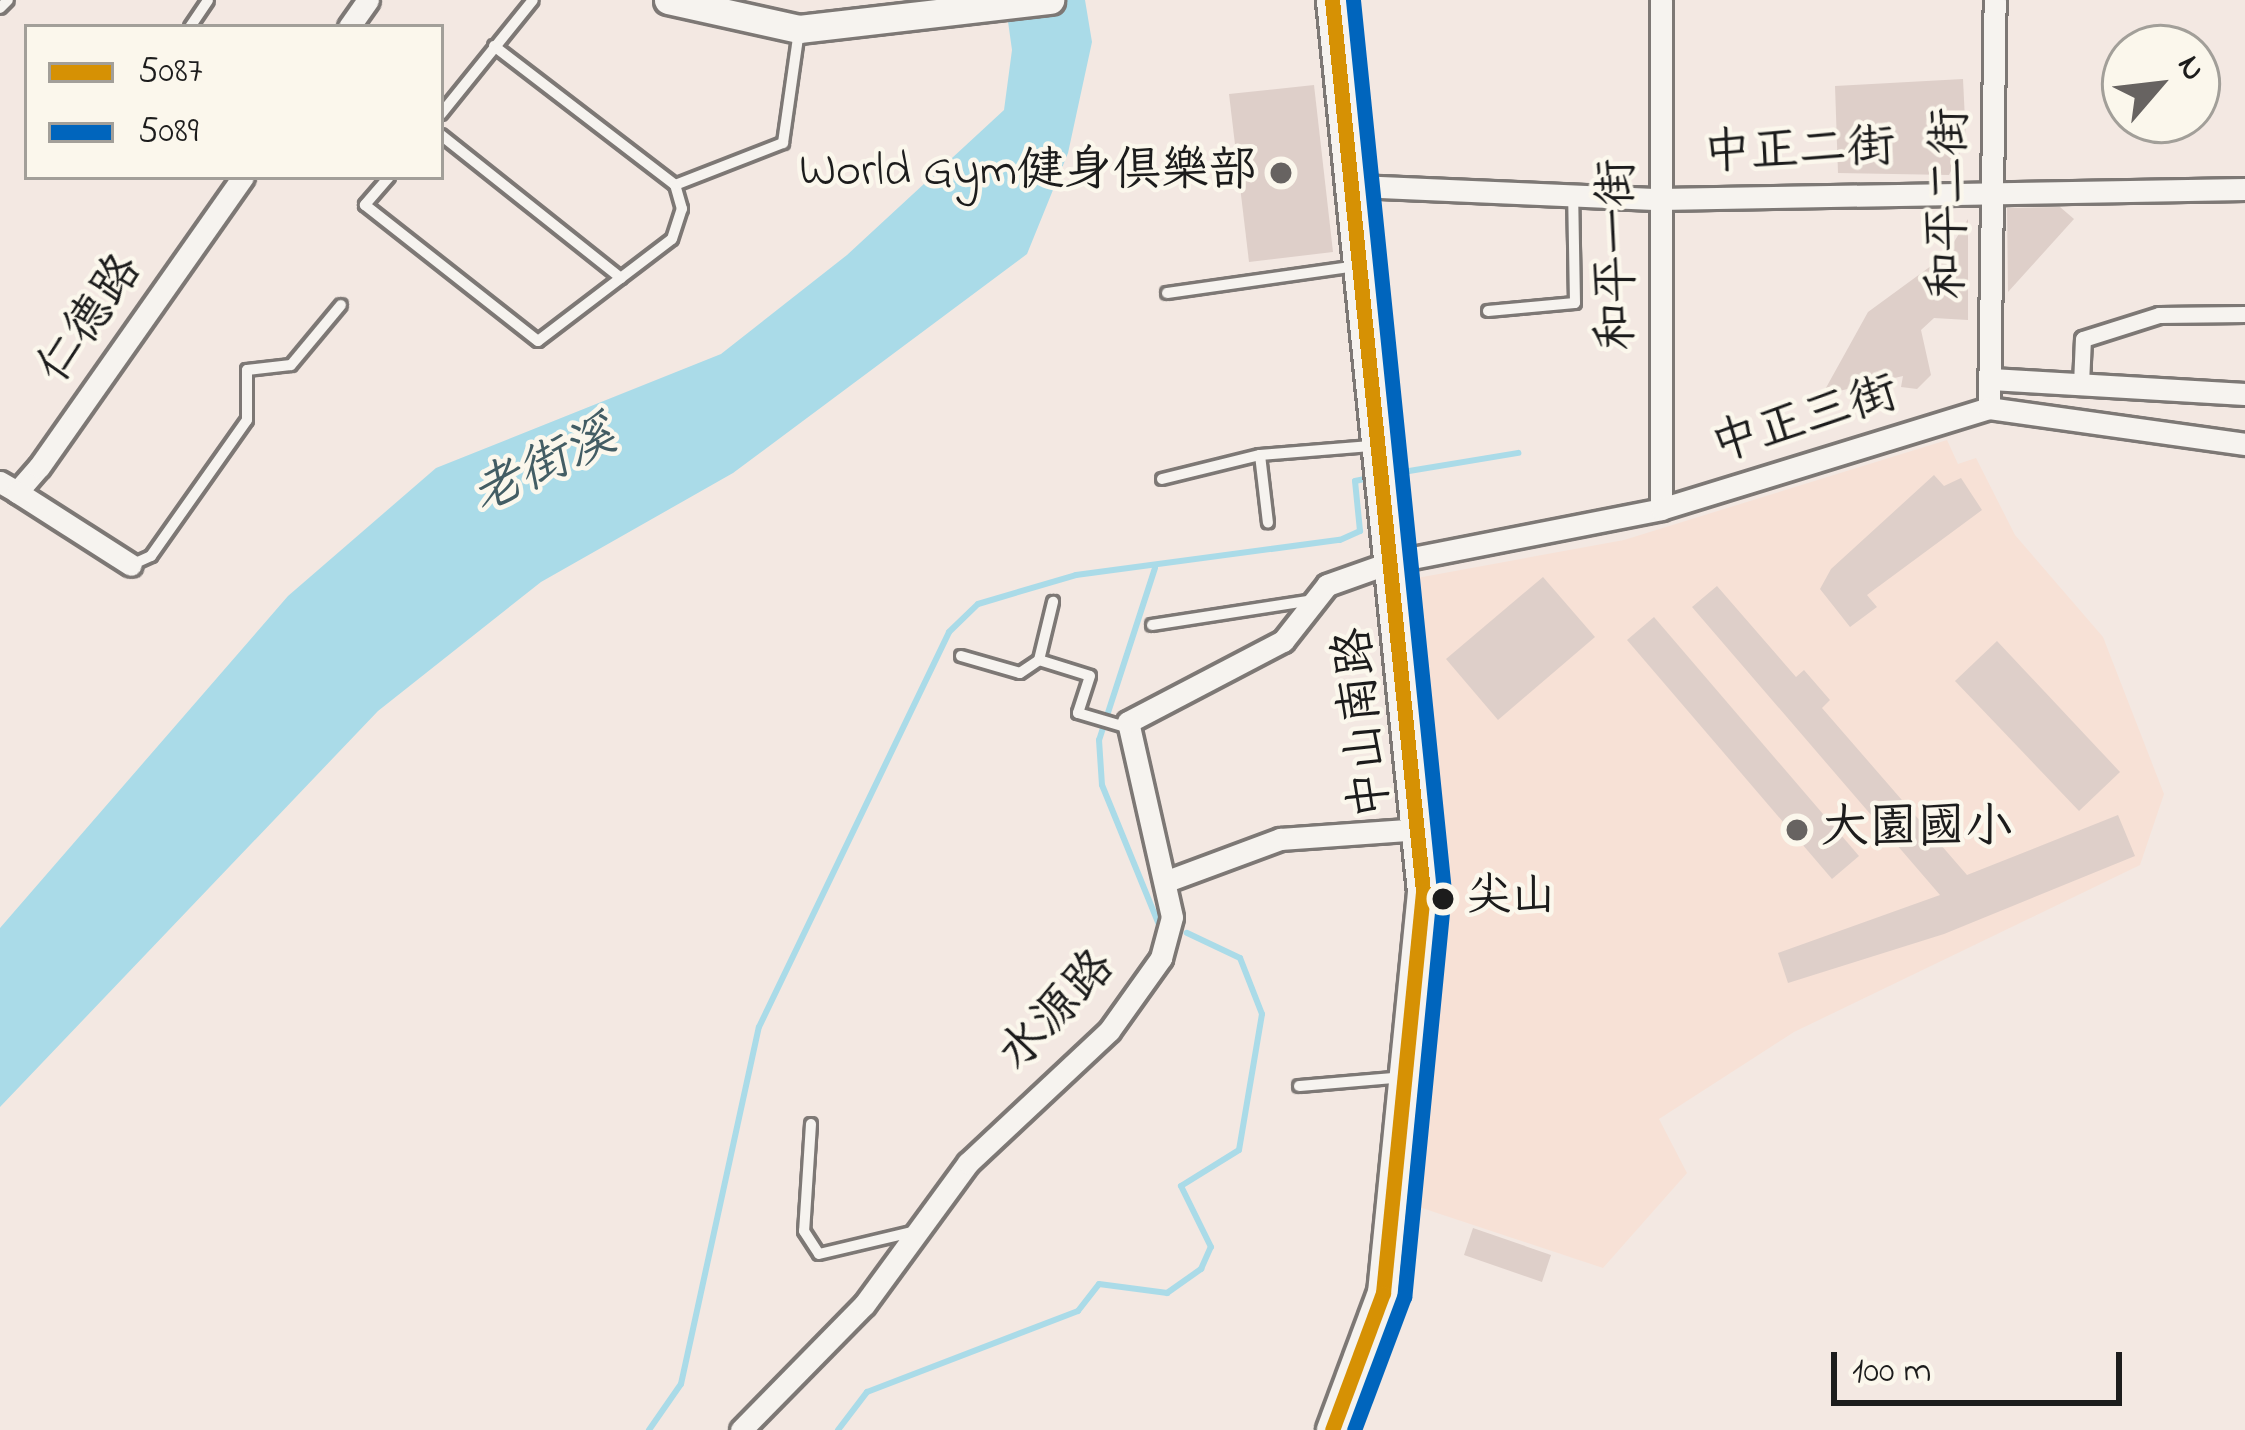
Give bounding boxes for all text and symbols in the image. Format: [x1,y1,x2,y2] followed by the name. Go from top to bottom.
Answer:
[24,24,444,180] legend
[2101,24,2221,144] north arrow
[138,46,202,99] text: 5087
[2164,47,2217,90] text: N
[138,106,198,159] text: 5089
[1921,108,1981,300] street label: 和平二街
[1702,120,1896,184] street label: 中正二街
[799,144,1257,202] place label: World Gym健身俱樂部
[1590,159,1648,351] street label: 和平一街
[1268,160,1294,186] marker: World Gym健身俱樂部
[26,245,156,395] street label: 仁德路
[1705,365,1905,477] street label: 中正三街
[463,407,627,529] water label: 老街溪
[1326,625,1404,821] street label: 中山南路
[1821,801,2013,859] place label: 大園國小
[1784,817,1810,843] marker: 大園國小
[1466,872,1556,926] place label: 尖山
[1432,888,1454,910] marker: 尖山
[988,940,1128,1084] street label: 水源路
[1837,1328,2128,1402] scale bar
[1852,1346,1932,1399] text: 100 m

